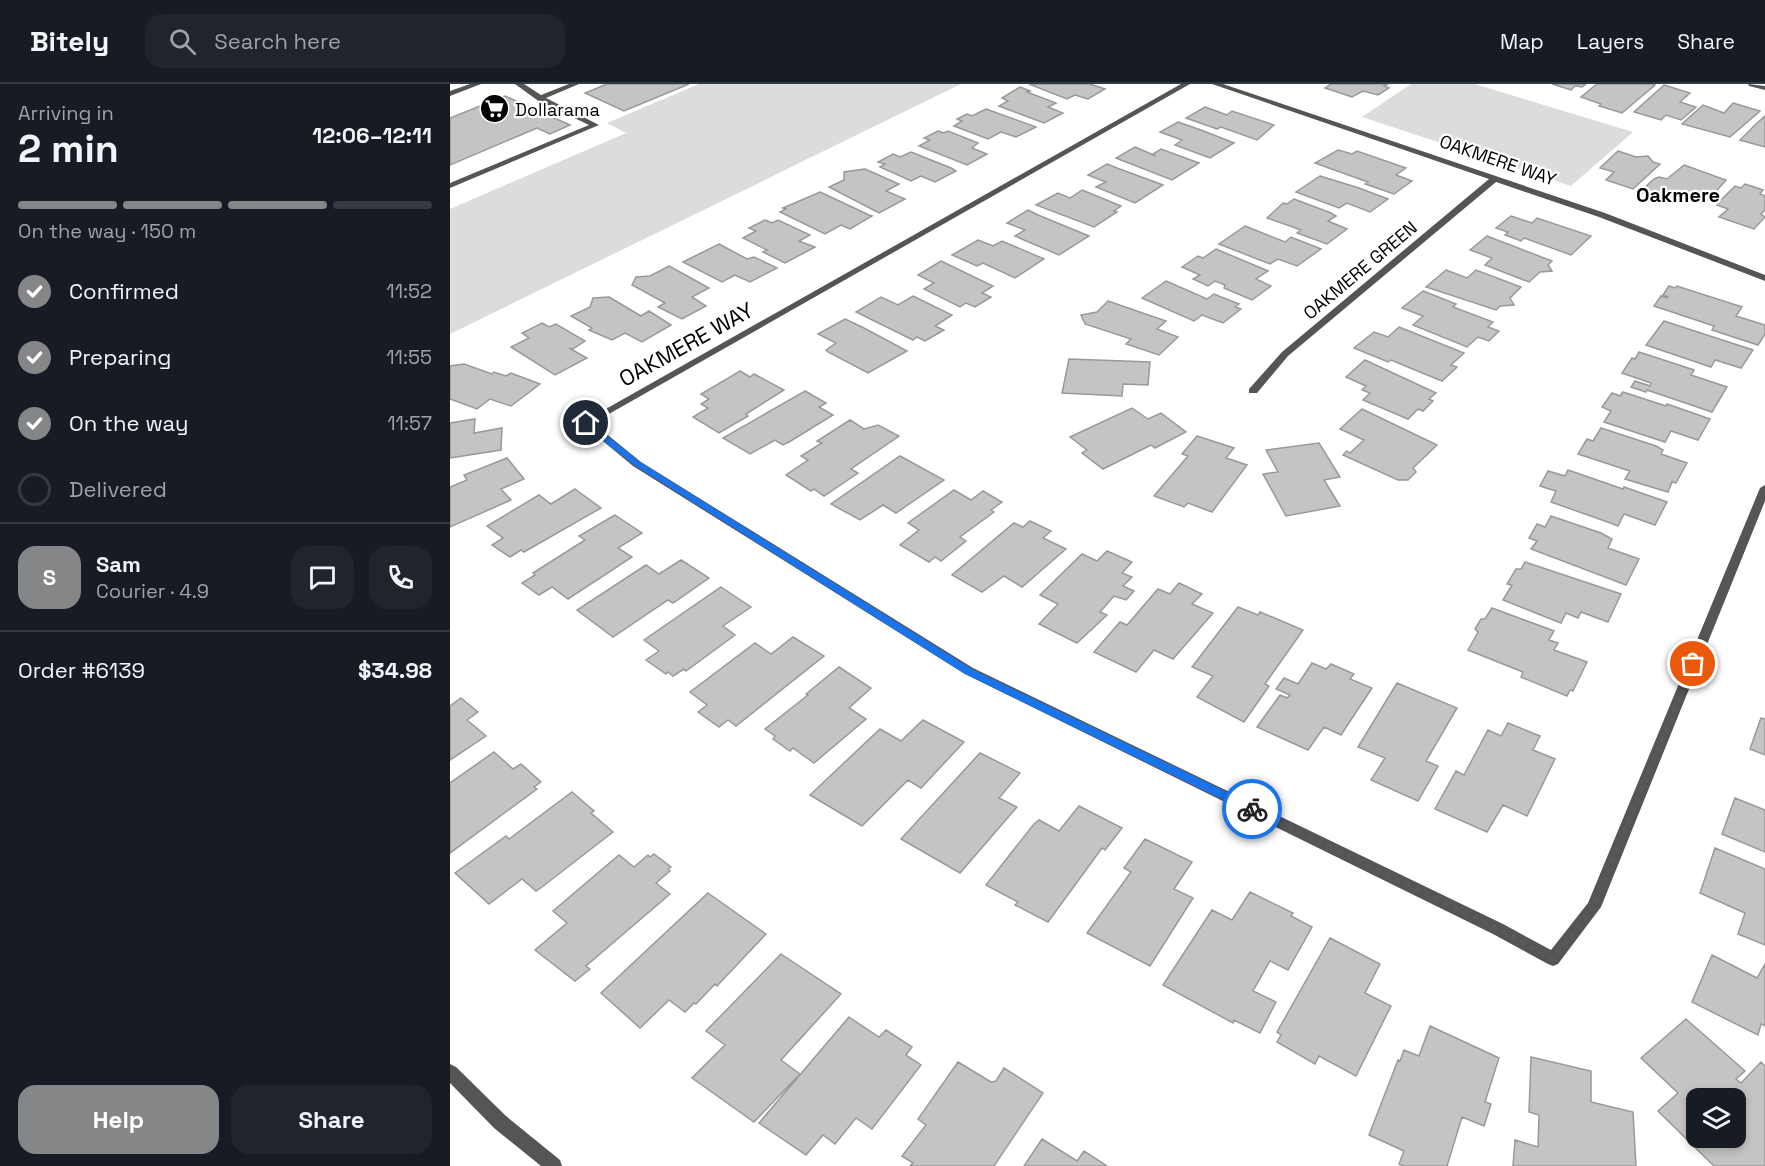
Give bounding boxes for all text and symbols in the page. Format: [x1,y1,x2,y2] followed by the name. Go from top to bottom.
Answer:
[145,14,565,68] search box
[30,23,109,59] text: Bitely
[166,25,199,58] icon: search
[214,27,341,55] text: Search here
[1500,28,1544,55] text: Map
[1577,28,1644,55] text: Layers
[1677,28,1735,55] text: Share
[478,93,510,125] supermarket icon: Dollarama
[515,98,600,121] place label: Dollarama
[18,100,114,126] text: Arriving in
[312,121,432,149] text: 12:06–12:11
[18,124,119,173] text: 2 min
[1437,129,1559,191] street label: OAKMERE WAY
[1636,182,1720,208] district label: Oakmere
[1298,216,1422,324] street label: OAKMERE GREEN
[18,218,196,244] text: On the way · 150 m
[18,275,51,308] icon: check
[69,277,179,305] text: Confirmed
[386,278,432,304] text: 11:52
[614,295,759,392] street label: OAKMERE WAY
[18,341,51,374] icon: check
[69,343,171,371] text: Preparing
[386,344,432,370] text: 11:55
[560,397,611,448] pin
[569,406,602,439] icon: home
[18,407,51,440] icon: check
[69,409,188,437] text: On the way
[387,410,432,436] text: 11:57
[69,475,167,503] text: Delivered
[291,546,354,609] button: chat
[369,546,432,609] button: phone
[96,550,141,578] text: Sam
[43,563,56,591] text: S
[96,578,209,604] text: Courier · 4.9
[1667,638,1718,689] pin
[1676,647,1709,680] icon: bag
[18,656,145,684] text: Order #6139
[358,656,432,684] text: $34.98
[1222,779,1282,839] courier
[1236,793,1269,826] icon: bike
[18,1085,219,1154] button: Help
[231,1085,432,1154] button: Share
[1686,1088,1746,1148] map controls
[1686,1088,1746,1148] button: layers

